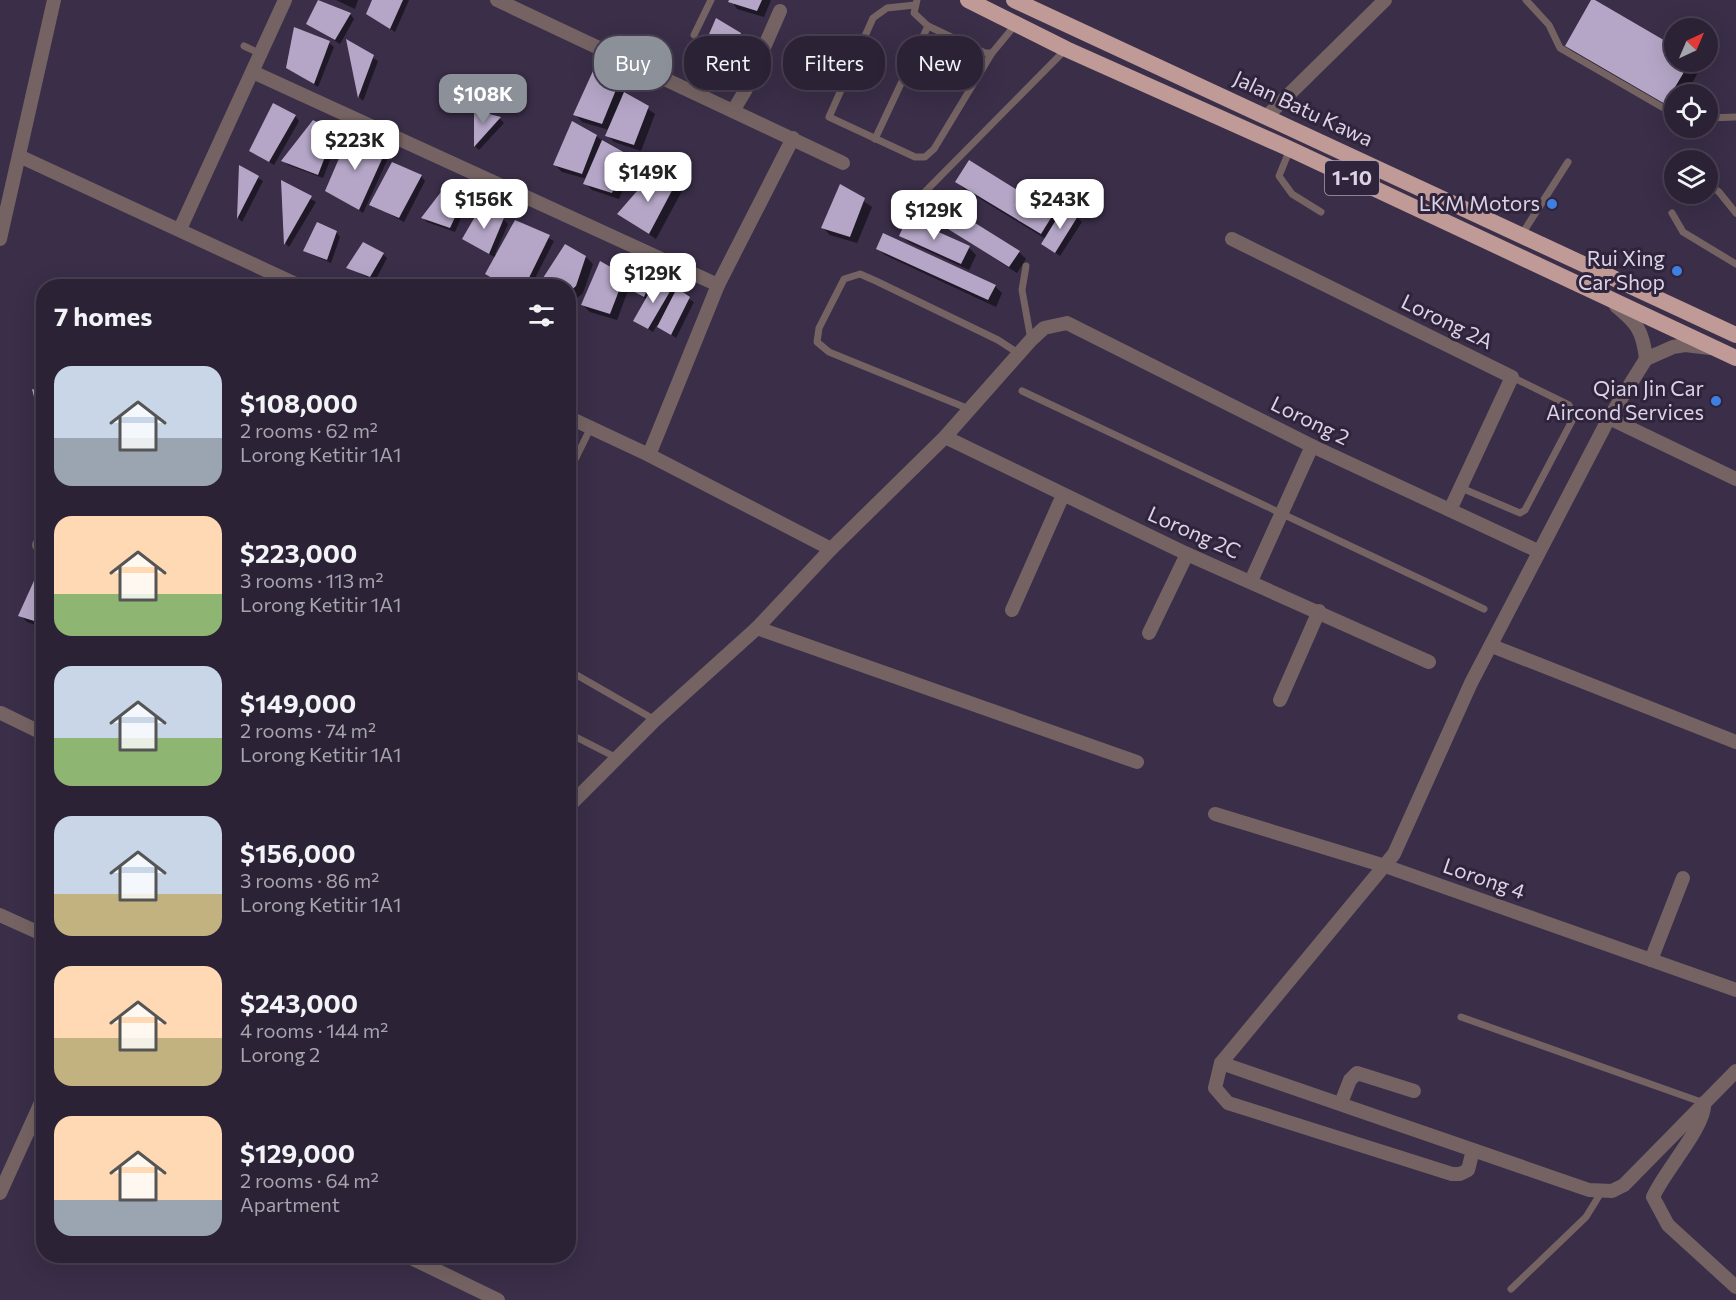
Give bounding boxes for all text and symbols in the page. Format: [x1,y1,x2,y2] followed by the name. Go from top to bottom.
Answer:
[1664,18,1718,72] north arrow
[1664,18,1718,204] map controls
[594,36,672,90] chip: Buy
[684,36,771,90] chip: Rent
[783,36,885,90] chip: Filters
[897,36,983,90] chip: New
[1230,64,1377,151] street label: Jalan Batu Kawa
[441,74,525,125] pin: $108K
[453,81,513,105] text: $108K
[1664,84,1718,138] button: locate
[313,120,397,171] pin: $223K
[325,127,385,151] text: $223K
[1664,150,1718,204] button: layers
[606,152,690,203] pin: $149K
[618,159,678,183] text: $149K
[1325,161,1379,195] road number: 1-10
[442,179,526,230] pin: $156K
[1018,179,1102,230] pin: $243K
[455,186,513,210] text: $156K
[1030,186,1090,210] text: $243K
[892,190,976,241] pin: $129K
[1419,190,1540,215] place label: LKM Motors
[905,197,963,221] text: $129K
[1545,197,1559,211] marker: LKM Motors
[1578,245,1665,294] place label: Rui Xing Car Shop
[611,253,695,304] pin: $129K
[624,260,682,284] text: $129K
[1670,264,1684,278] marker: Rui Xing Car Shop
[1398,288,1498,354] street label: Lorong 2A
[525,299,558,332] icon: filters
[54,300,152,331] text: 7 homes
[1546,375,1704,424] place label: Qian Jin Car Aircond Services
[240,387,358,418] text: $108,000
[102,390,174,462] icon: home
[1267,390,1354,449] street label: Lorong 2
[1709,394,1723,408] marker: Qian Jin Car Aircond Services
[240,418,378,442] text: 2 rooms · 62 m²
[240,442,402,466] text: Lorong Ketitir 1A1
[1144,500,1245,563] street label: Lorong 2C
[240,537,357,568] text: $223,000
[102,540,174,612] icon: home
[240,568,384,592] text: 3 rooms · 113 m²
[240,592,402,616] text: Lorong Ketitir 1A1
[240,687,356,718] text: $149,000
[102,690,174,762] icon: home
[240,718,376,742] text: 2 rooms · 74 m²
[240,742,402,766] text: Lorong Ketitir 1A1
[240,837,356,868] text: $156,000
[102,840,174,912] icon: home
[1440,852,1529,903] street label: Lorong 4
[240,868,379,892] text: 3 rooms · 86 m²
[240,892,402,916] text: Lorong Ketitir 1A1
[240,987,358,1018] text: $243,000
[102,990,174,1062] icon: home
[240,1018,388,1042] text: 4 rooms · 144 m²
[240,1042,320,1066] text: Lorong 2
[240,1137,355,1168] text: $129,000
[102,1140,174,1212] icon: home
[240,1168,379,1192] text: 2 rooms · 64 m²
[240,1192,340,1216] text: Apartment

